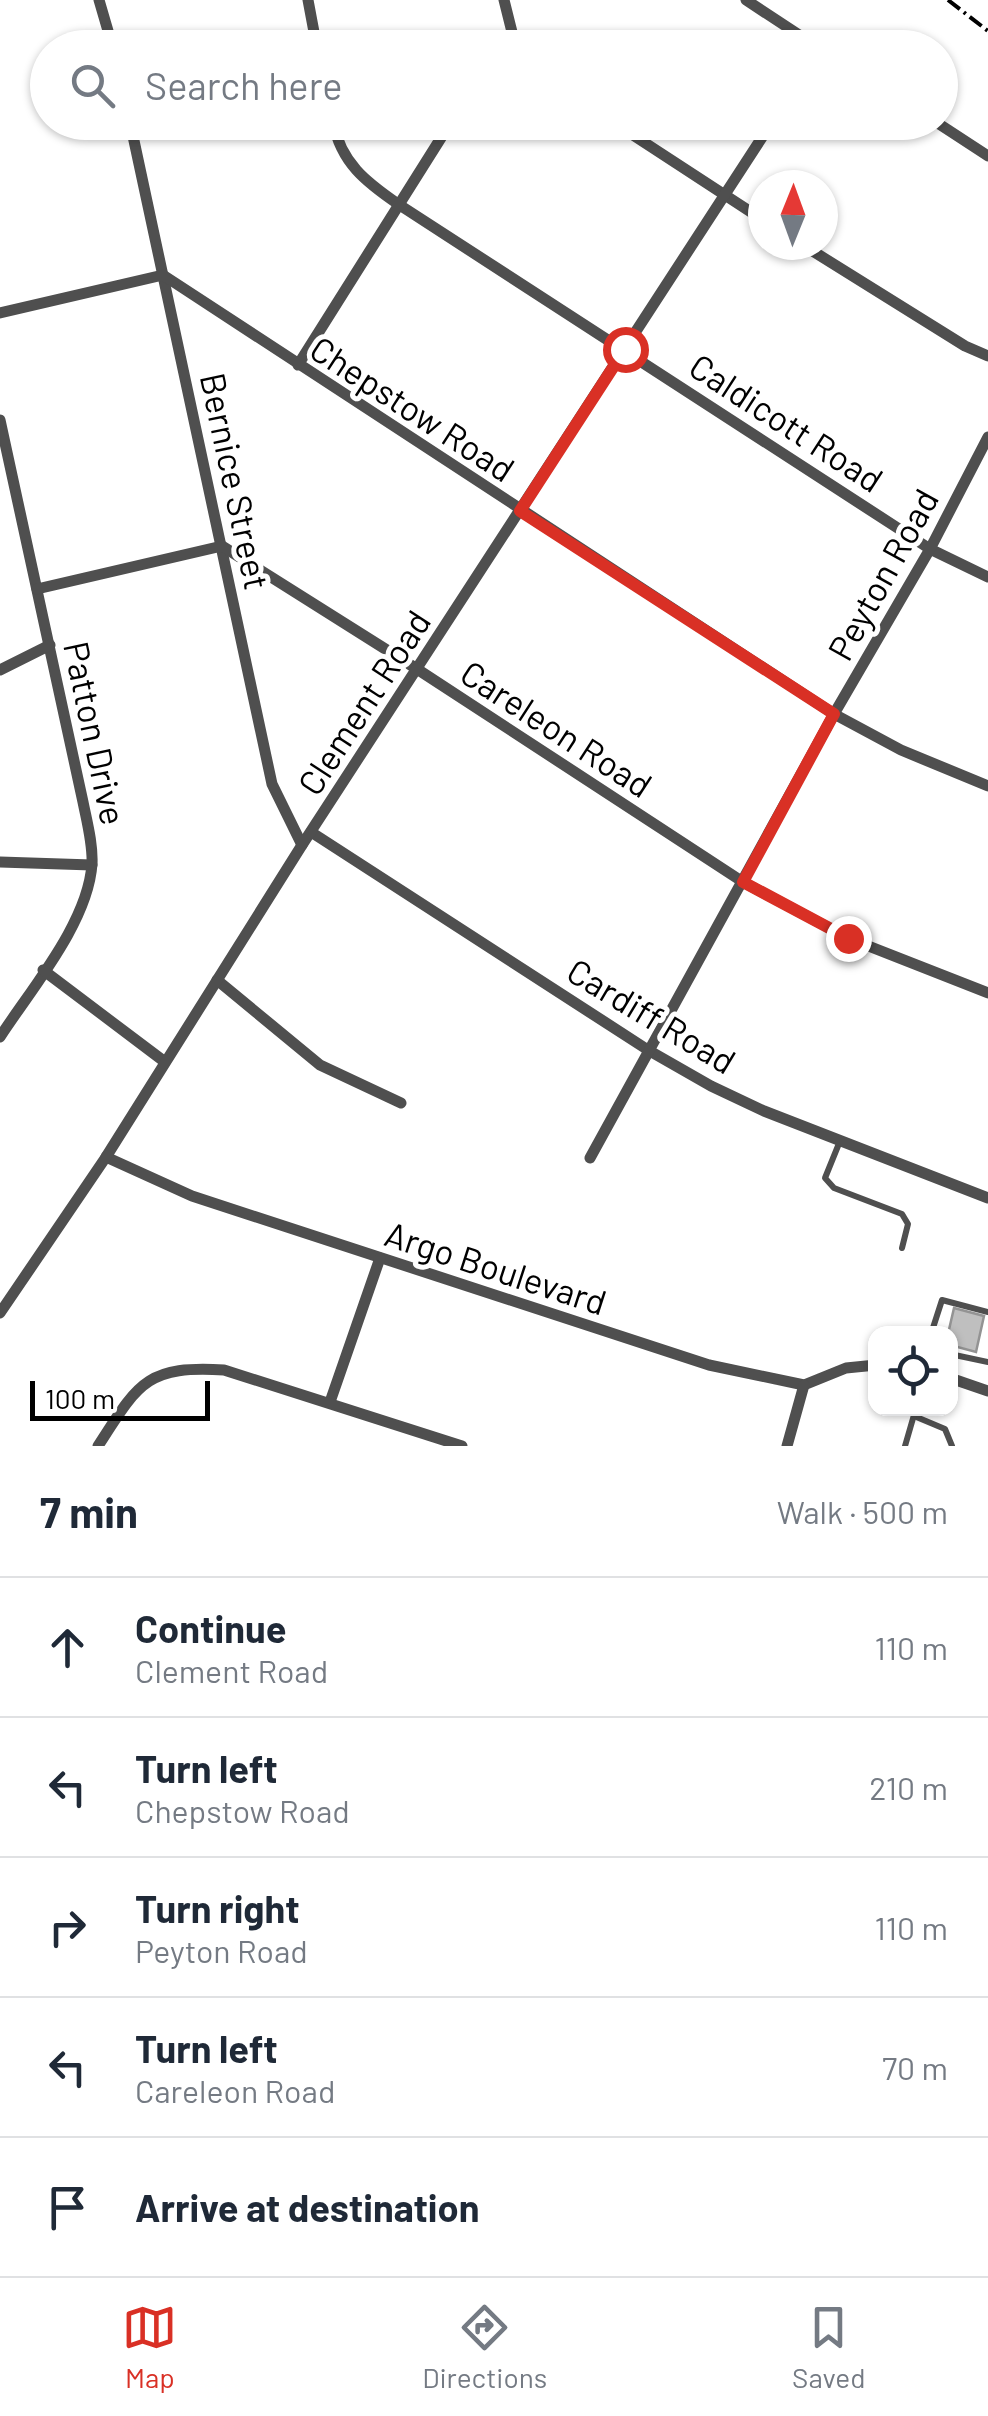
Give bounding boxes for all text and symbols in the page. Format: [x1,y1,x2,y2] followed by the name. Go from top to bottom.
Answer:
[30,30,958,140] search box
[65,58,120,113] icon: search
[145,62,343,108] text: Search here
[748,170,838,260] north arrow
[303,326,523,490] street label: Chepstow Road
[603,327,649,373] route start
[683,344,891,500] street label: Caldicott Road
[193,369,279,593] street label: Bernice Street
[818,481,946,667] street label: Peyton Road
[288,602,438,802] street label: Clement Road
[56,638,136,828] street label: Patton Drive
[454,651,660,805] street label: Careleon Road
[826,916,872,962] route end
[560,948,744,1082] street label: Cardiff Road
[380,1211,612,1323] street label: Argo Boulevard
[868,1326,958,1416] map controls
[868,1326,958,1416] button: locate
[30,1376,210,1420] scale bar
[45,1381,115,1415] text: 100 m
[40,1486,138,1536] text: 7 min
[777,1492,948,1530] text: Walk · 500 m
[135,1605,286,1651] text: Continue
[40,1620,95,1675] icon: ahead
[875,1628,948,1666] text: 110 m
[135,1651,328,1689] text: Clement Road
[135,1745,278,1791] text: Turn left
[40,1760,95,1815] icon: left
[869,1768,948,1806] text: 210 m
[135,1791,350,1829] text: Chepstow Road
[135,1885,300,1931] text: Turn right
[40,1900,95,1955] icon: right
[875,1908,948,1946] text: 110 m
[135,1931,308,1969] text: Peyton Road
[135,2025,278,2071] text: Turn left
[40,2040,95,2095] icon: left
[882,2048,948,2086] text: 70 m
[135,2071,335,2109] text: Careleon Road
[40,2180,95,2235] icon: arrive
[135,2184,480,2230] text: Arrive at destination
[122,2300,177,2394] tab: Map
[422,2300,547,2394] tab: Directions
[792,2300,866,2394] tab: Saved

